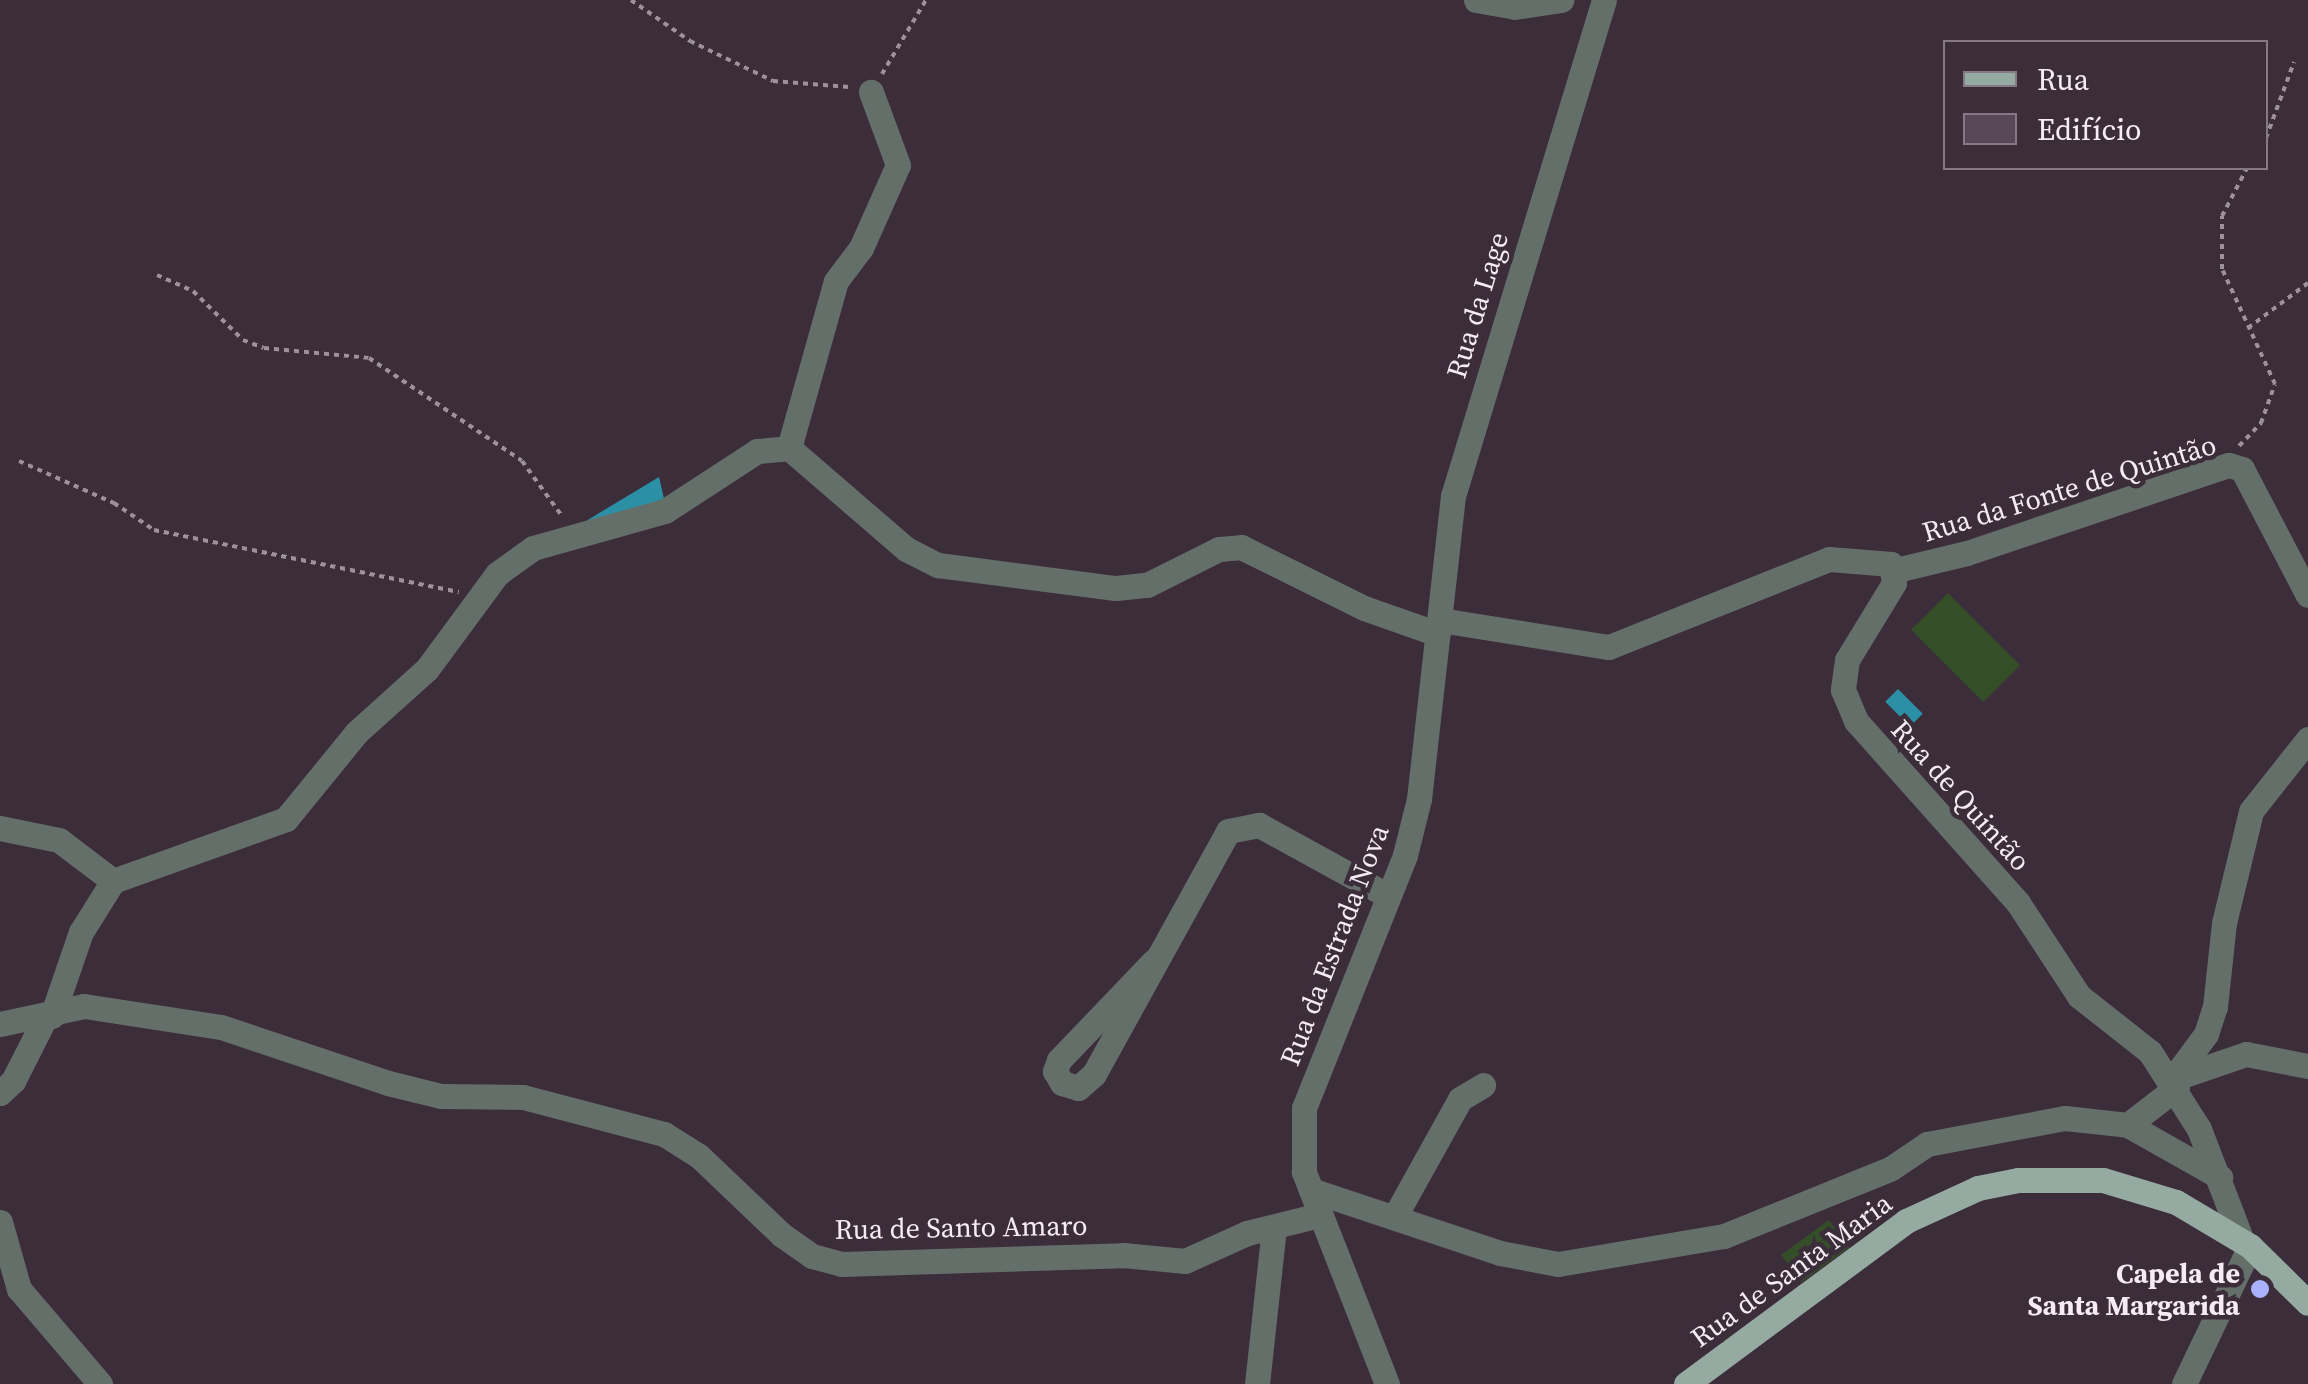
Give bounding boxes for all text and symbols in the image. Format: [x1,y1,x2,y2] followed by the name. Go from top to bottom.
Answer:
[1943,40,2268,170] legend
[2037,59,2089,100] text: Rua
[2037,109,2142,150] text: Edifício
[1439,228,1515,382] street label: Rua da Lage
[1918,427,2220,549] street label: Rua da Fonte de Quintão
[1884,713,2038,877] street label: Rua de Quintão
[1273,820,1395,1070] street label: Rua da Estrada Nova
[1684,1186,1898,1354] street label: Rua de Santa Maria
[834,1208,1088,1246] street label: Rua de Santo Amaro
[2027,1256,2240,1322] place label: Capela de Santa Margarida
[2249,1278,2271,1300] marker: Capela de Santa Margarida

